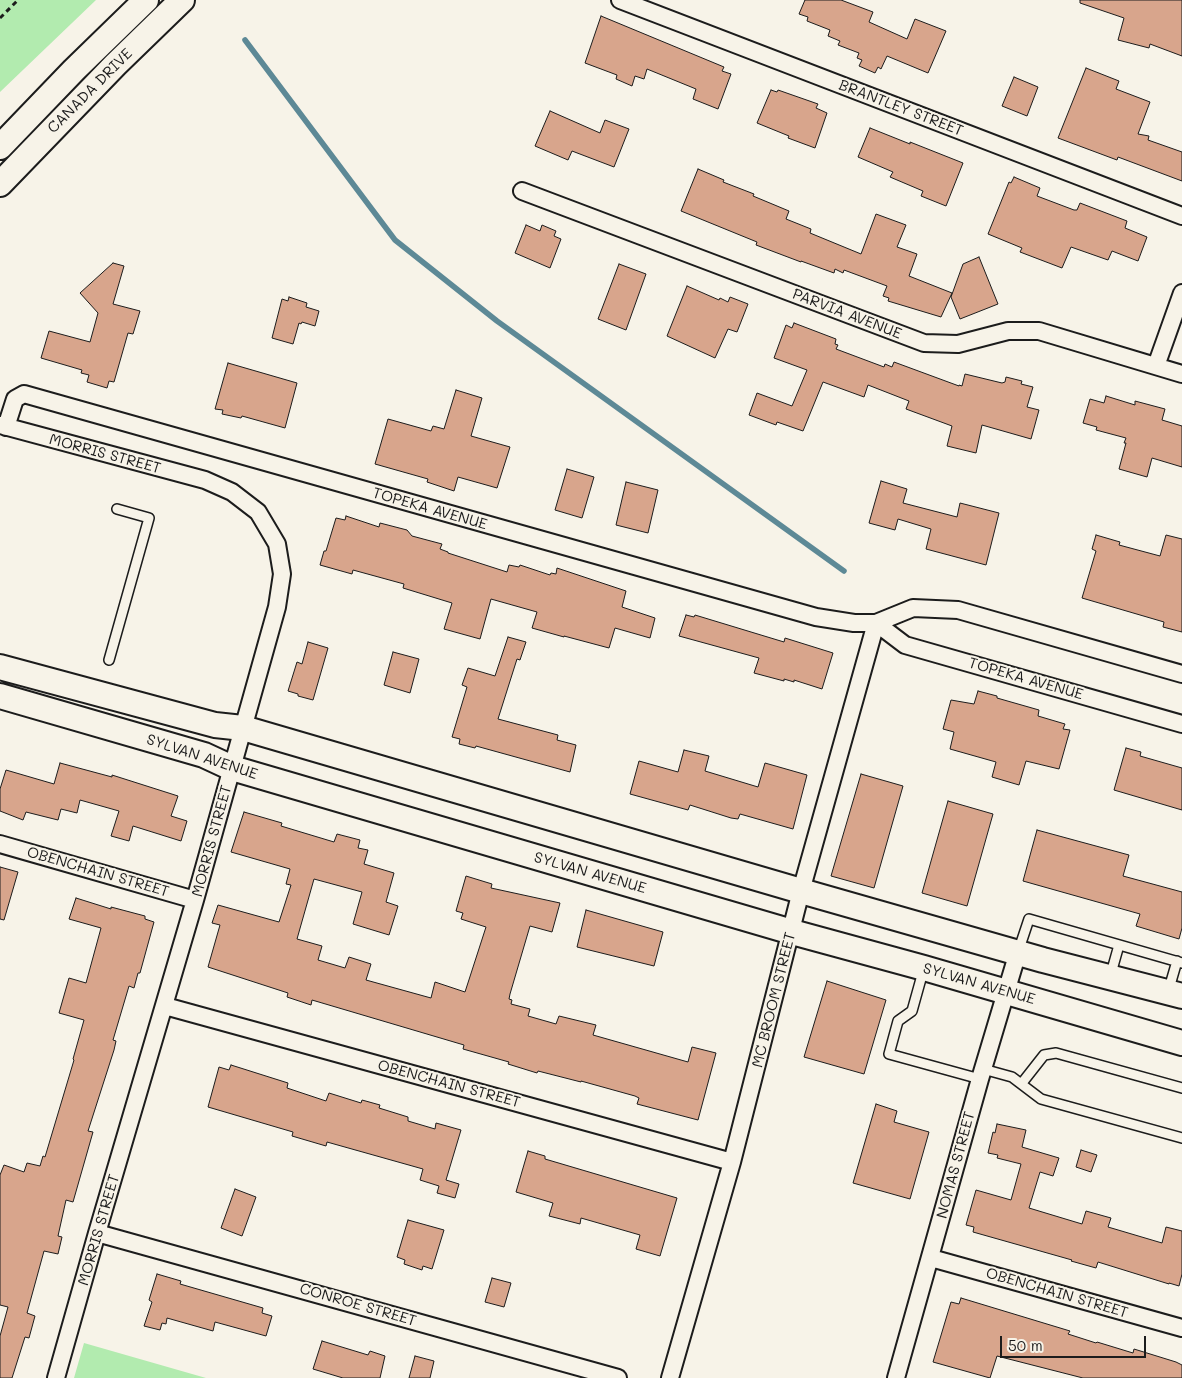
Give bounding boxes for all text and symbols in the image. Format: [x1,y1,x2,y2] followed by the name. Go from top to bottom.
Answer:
[44,45,136,137] street label: CANADA DRIVE
[836,76,966,140] street label: BRANTLEY STREET
[790,285,904,343] street label: PARVIA AVENUE
[47,430,163,478] street label: MORRIS STREET
[371,484,489,534] street label: TOPEKA AVENUE
[967,654,1085,704] street label: TOPEKA AVENUE
[144,731,260,783] street label: SYLVAN AVENUE
[188,783,236,899] street label: MORRIS STREET
[25,843,171,901] street label: OBENCHAIN STREET
[532,848,648,898] street label: SYLVAN AVENUE
[748,930,800,1070] street label: MC BROOM STREET
[921,959,1037,1009] street label: SYLVAN AVENUE
[376,1056,522,1112] street label: OBENCHAIN STREET
[933,1109,979,1221] street label: NOMAS STREET
[75,1172,123,1288] street label: MORRIS STREET
[984,1264,1130,1322] street label: OBENCHAIN STREET
[298,1280,418,1330] street label: CONROE STREET
[1002,1326,1148,1358] scale bar
[1008,1335,1043,1355] text: 50 m

